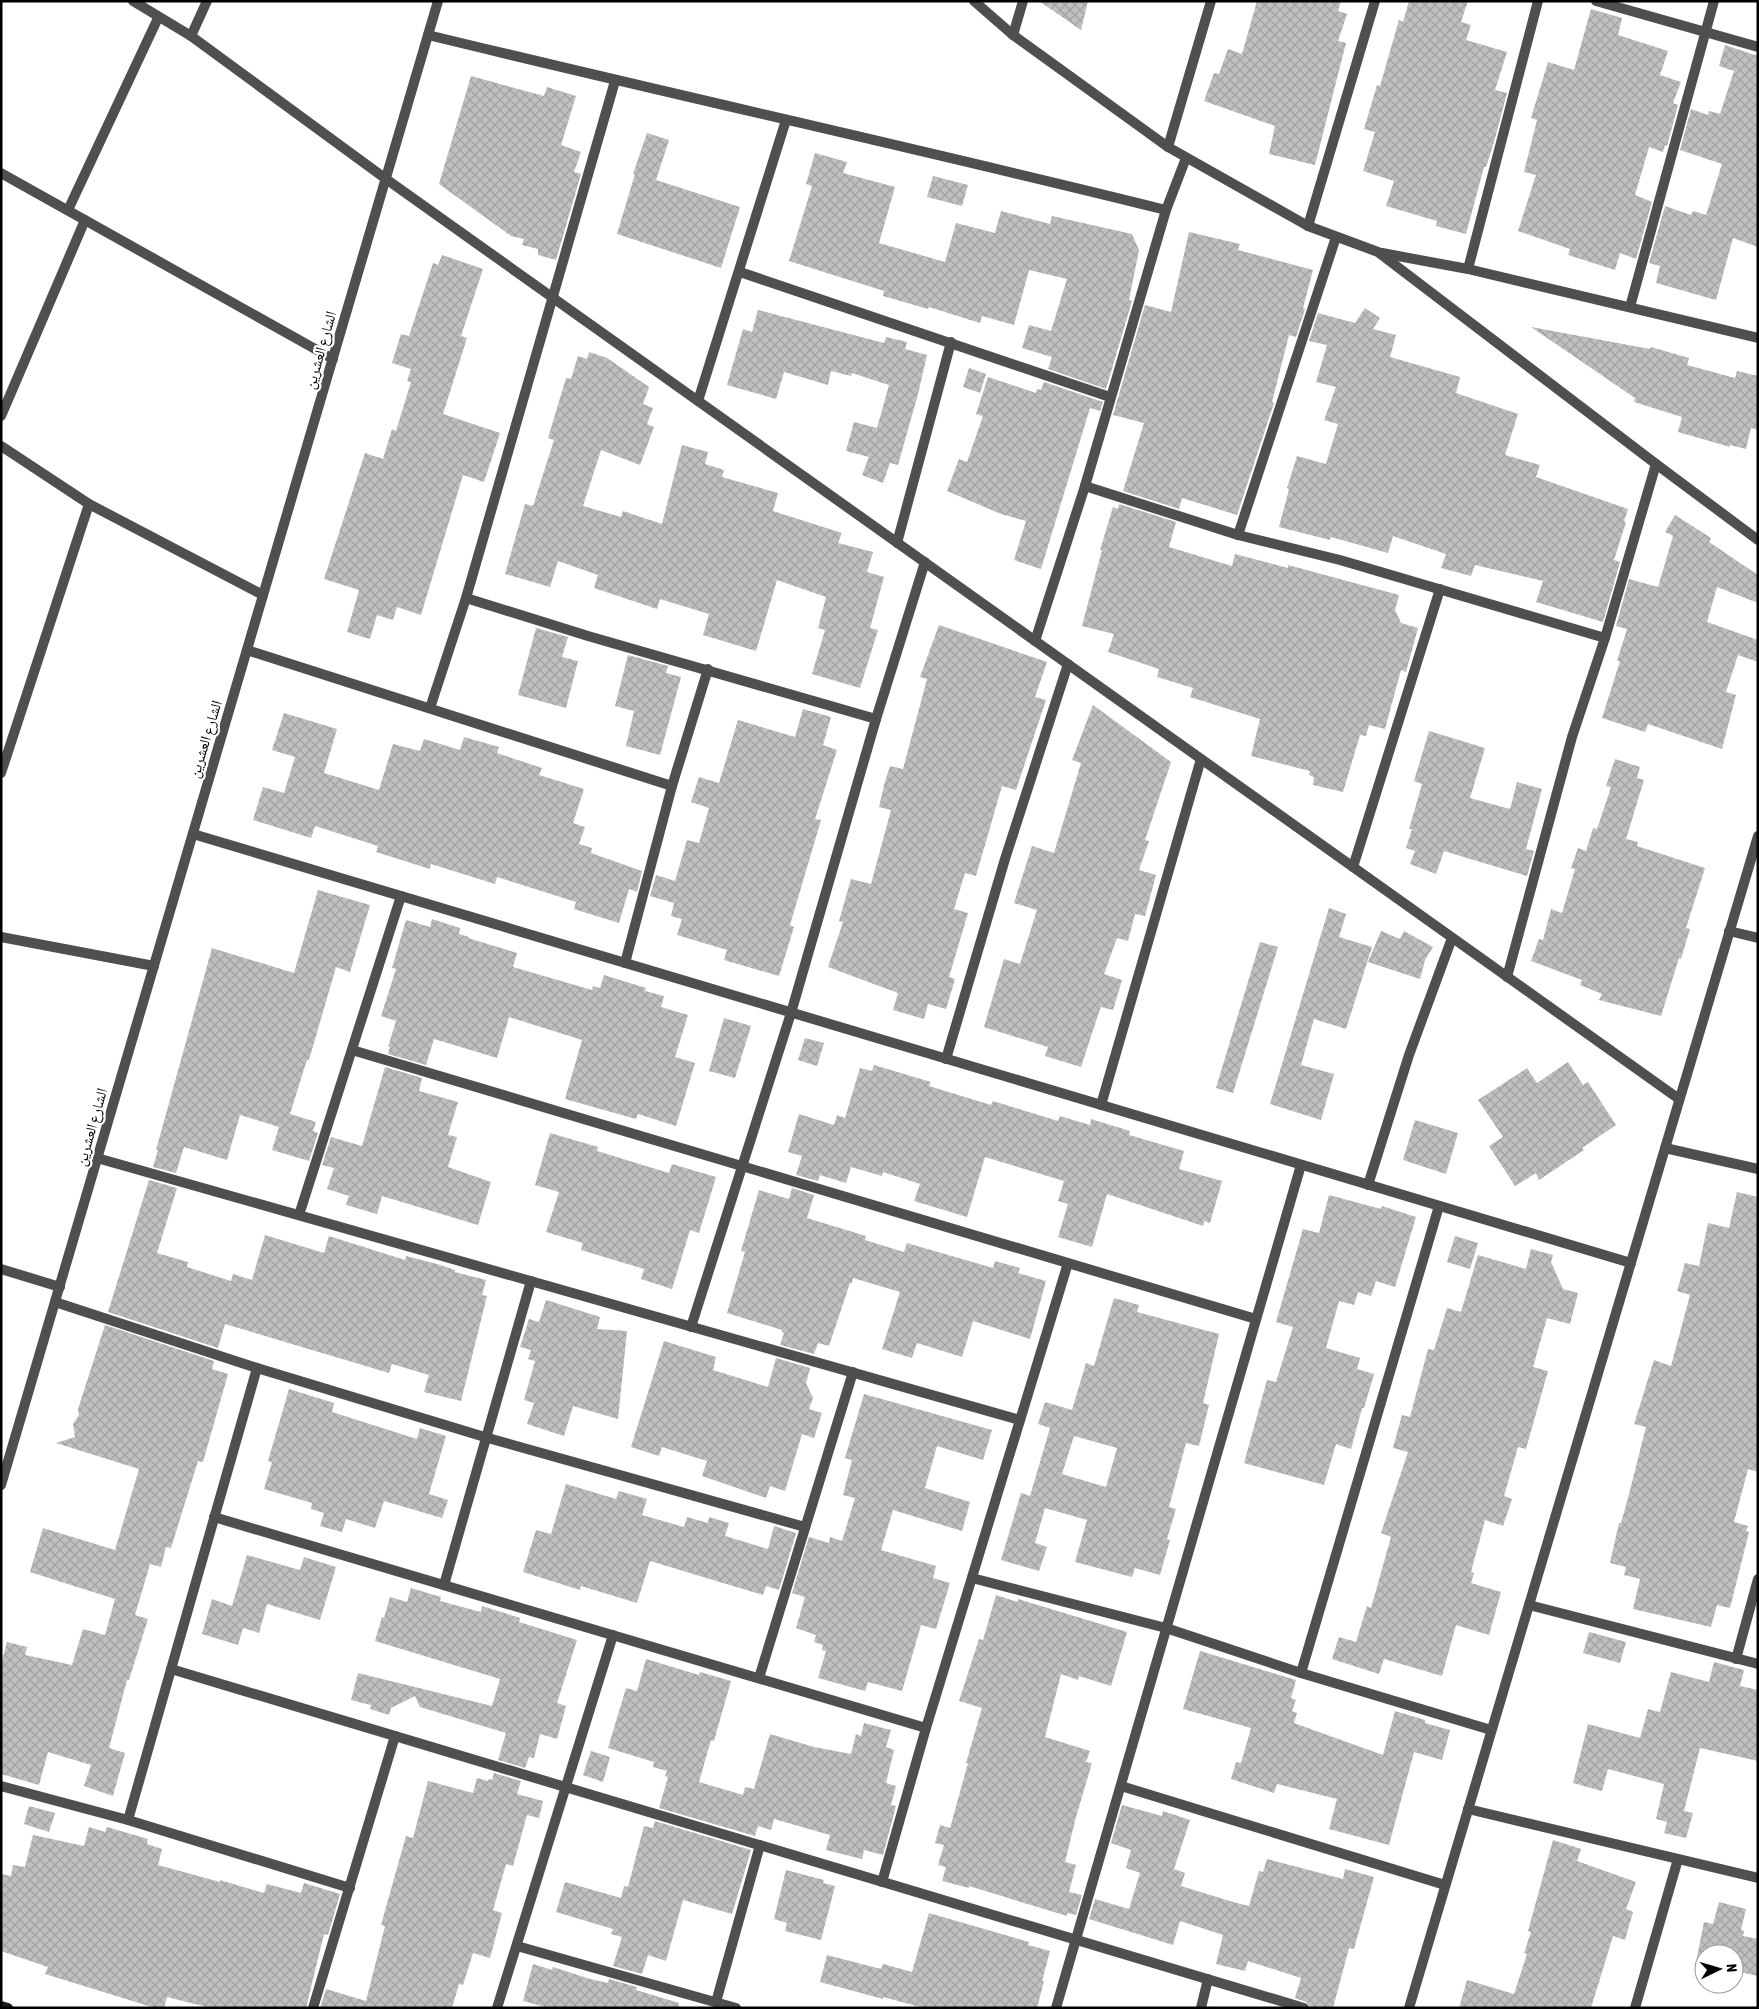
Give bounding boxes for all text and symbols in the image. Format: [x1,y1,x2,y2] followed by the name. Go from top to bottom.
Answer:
[301,309,341,391] street label: الشارع العشرين
[185,698,227,780] street label: الشارع العشرين
[72,1086,112,1168] street label: الشارع العشرين
[1694,1944,1744,1994] north arrow
[1724,1963,1740,1973] text: N

